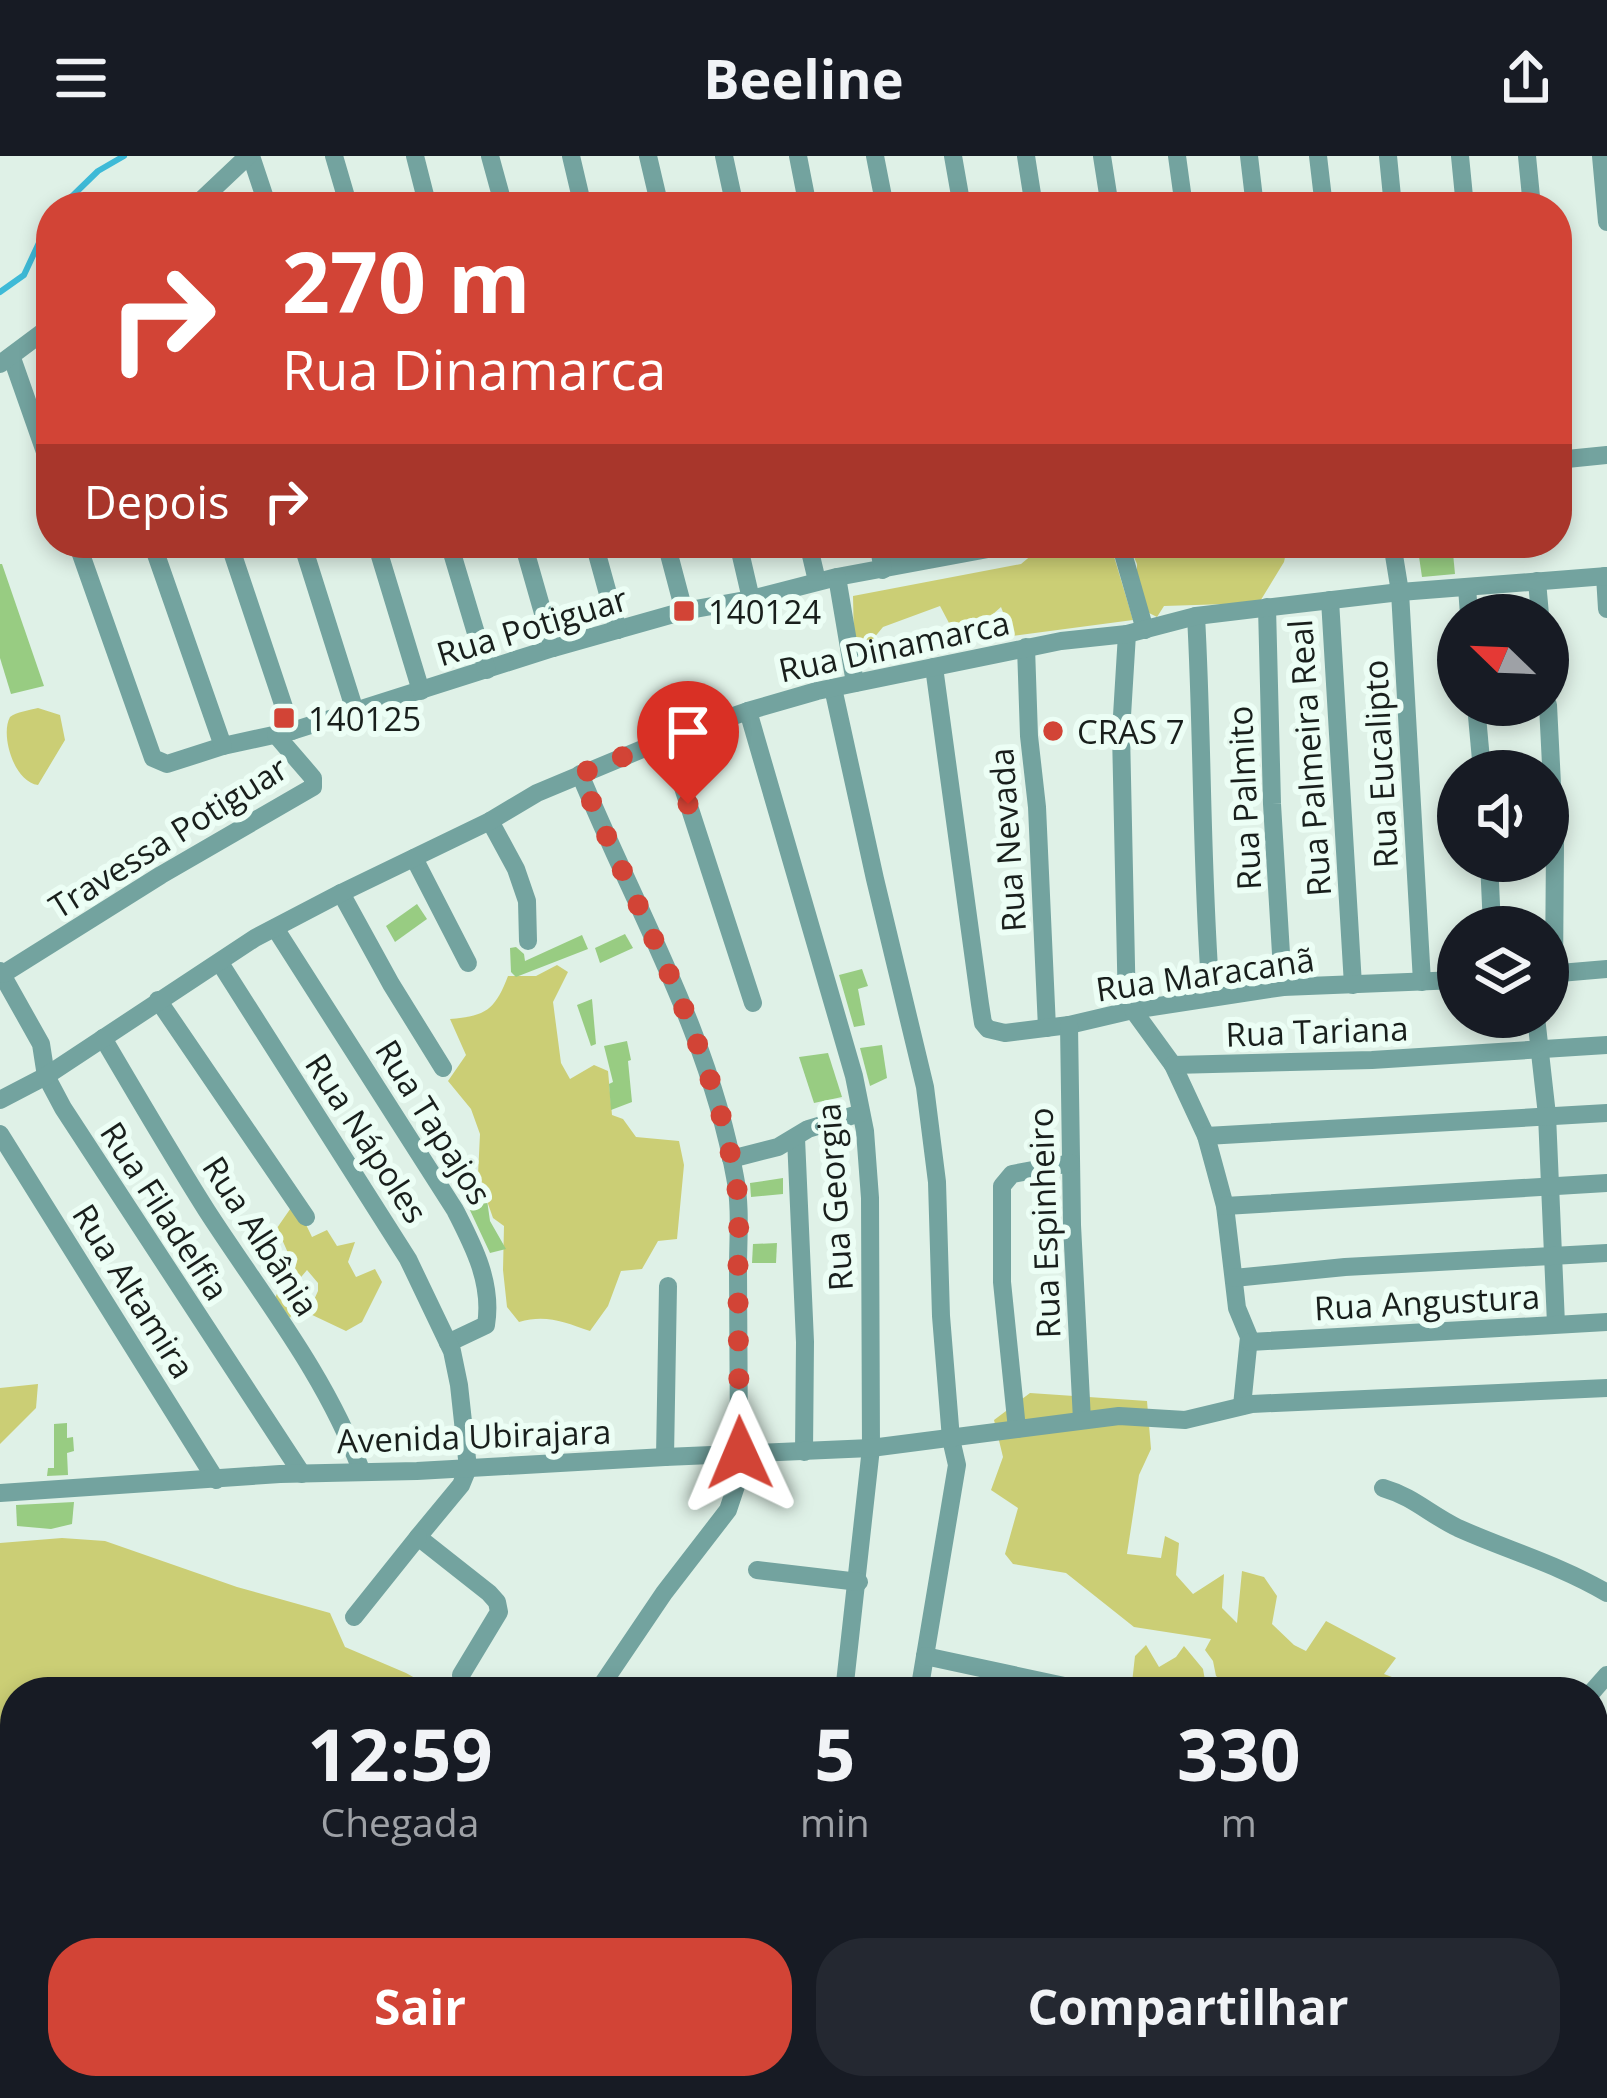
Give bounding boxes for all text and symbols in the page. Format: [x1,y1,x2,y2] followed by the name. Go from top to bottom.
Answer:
[703,41,904,115] text: Beeline
[48,45,114,111] icon: menu
[1493,45,1559,111] icon: share
[282,223,530,338] text: 270 m
[84,240,240,396] icon: right
[282,332,666,406] text: Rua Dinamarca
[253,468,319,534] icon: right
[84,471,229,532] text: Depois
[431,576,633,676] street label: Rua Potiguar
[708,589,821,634] place label: 140124
[1437,594,1569,726] north arrow
[1437,594,1569,1038] map controls
[671,598,697,624] marker: 140124
[774,600,1014,692] street label: Rua Dinamarca
[1277,618,1341,898] street label: Rua Palmeira Real
[1352,659,1408,869] street label: Rua Eucalipto
[637,681,739,804] pin
[308,696,421,741] place label: 140125
[655,699,721,765] icon: arrive
[271,705,297,731] marker: 140125
[1217,705,1271,891] street label: Rua Palmito
[1077,709,1185,754] place label: CRAS 7
[1040,718,1066,744] marker: CRAS 7
[40,746,296,928] street label: Travessa Potiguar
[978,747,1036,933] street label: Rua Nevada
[1437,750,1569,882] button: sound
[1437,906,1569,1038] button: layers
[1093,936,1317,1012] street label: Rua Maracanã
[1225,1005,1409,1057] street label: Rua Tariana
[366,1031,502,1213] street label: Rua Tapajos
[295,1045,439,1231] street label: Rua Nápoles
[805,1102,863,1292] street label: Rua Georgia
[1017,1107,1071,1339] street label: Rua Espinheiro
[90,1113,240,1309] street label: Rua Filadelfia
[193,1147,329,1325] street label: Rua Albânia
[63,1195,205,1387] street label: Rua Altamira
[1313,1274,1541,1330] street label: Rua Angustura
[677,1390,803,1516] position arrow
[336,1409,612,1463] street label: Avenida Ubirajara
[307,1704,493,1802] text: 12:59
[814,1704,855,1802] text: 5
[1177,1704,1301,1802] text: 330
[321,1795,479,1848] text: Chegada
[800,1795,870,1848] text: min
[1221,1795,1257,1848] text: m
[48,1938,792,2076] button: Sair
[816,1938,1560,2076] button: Compartilhar

